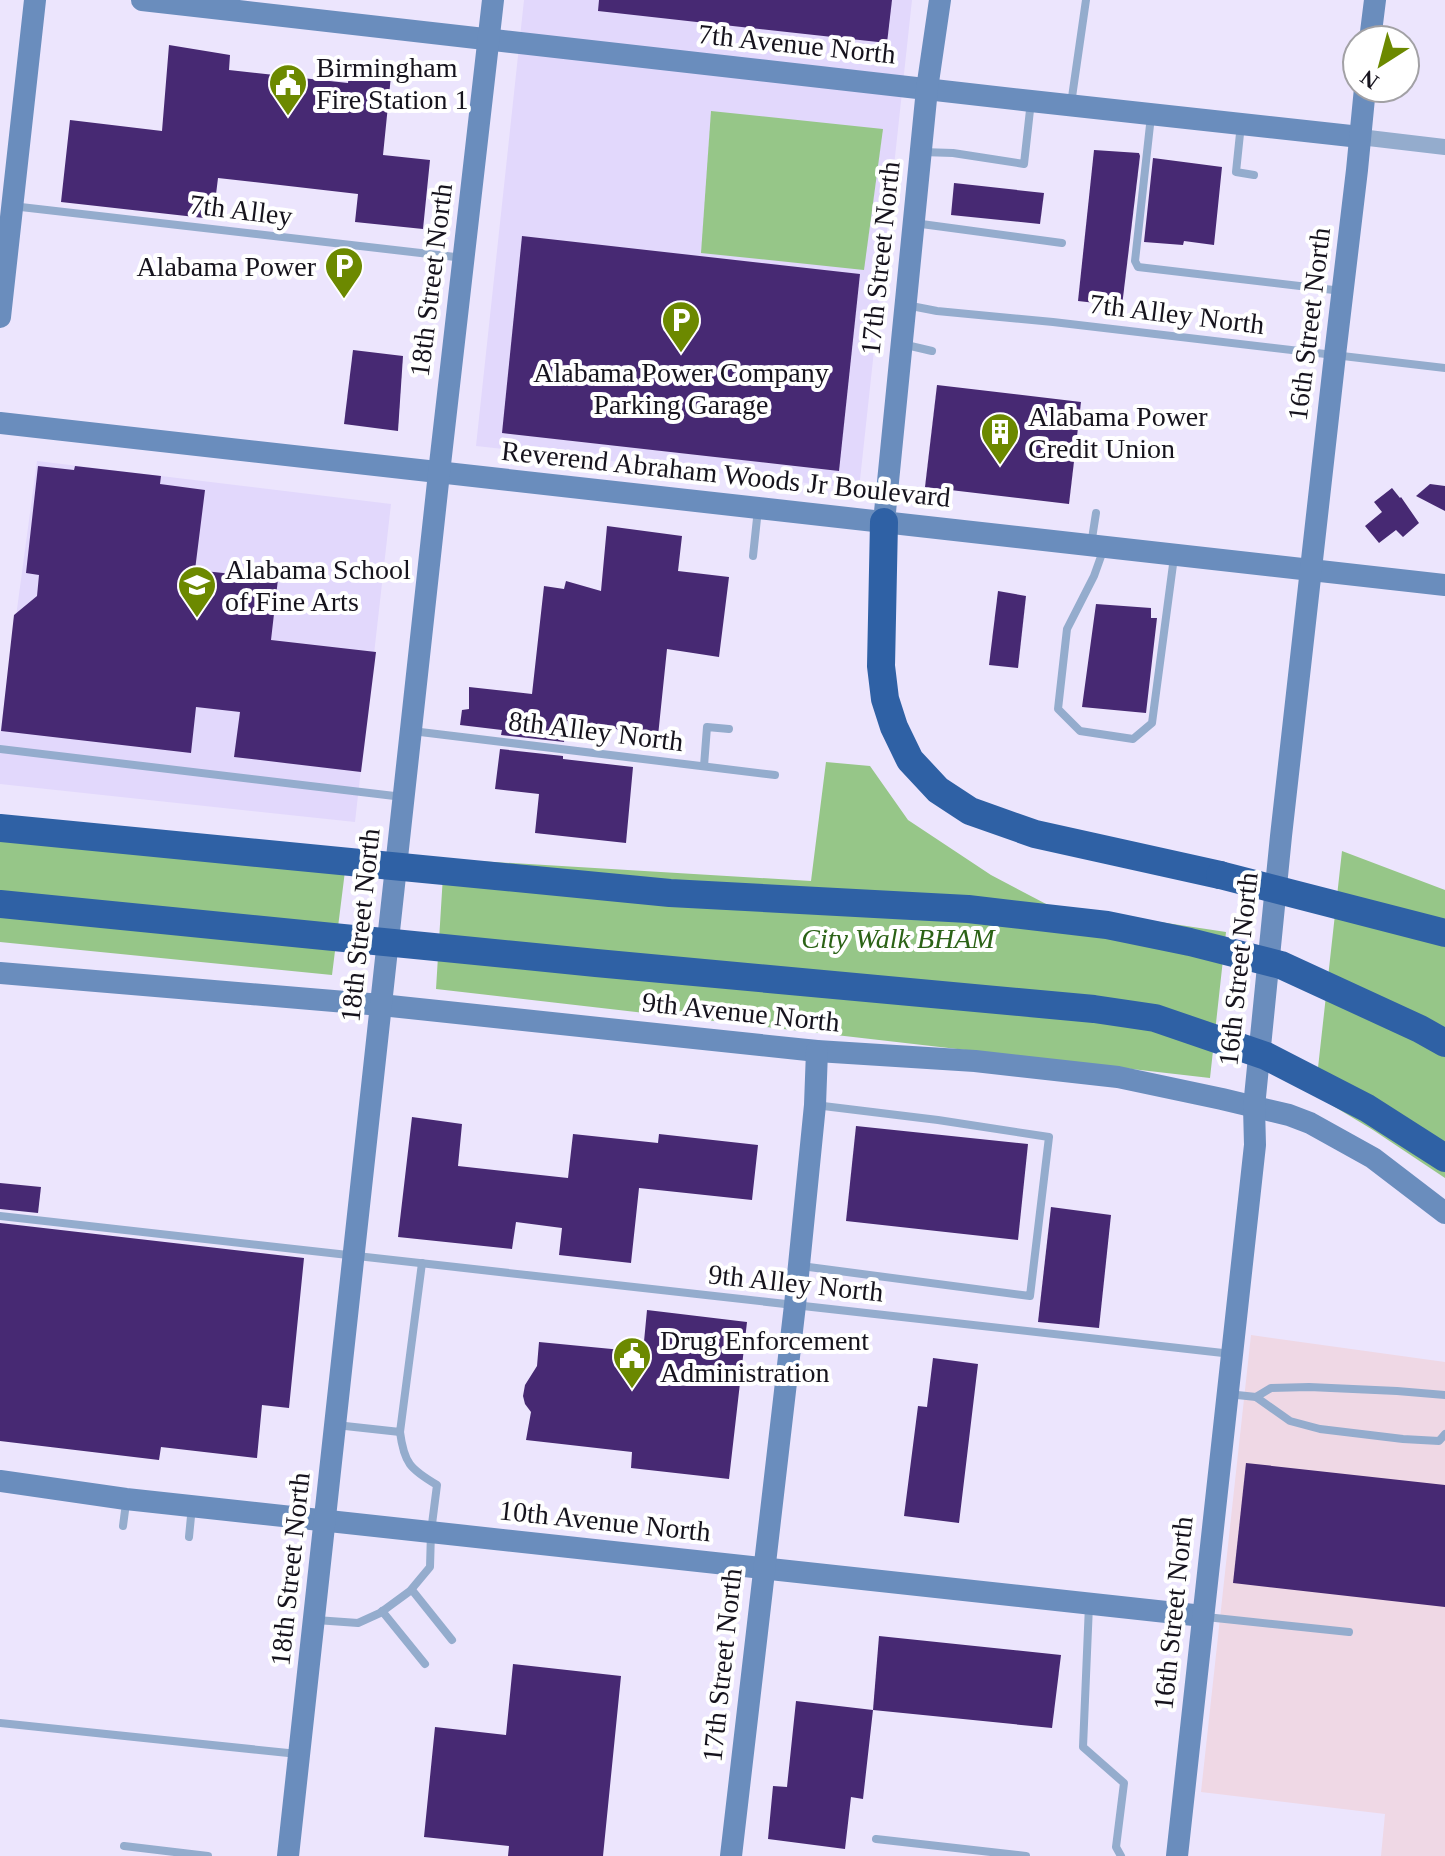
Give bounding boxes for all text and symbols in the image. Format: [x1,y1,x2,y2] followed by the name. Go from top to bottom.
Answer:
[697,18,897,70] street label: 7th Avenue North
[1341,24,1421,104] north arrow
[316,52,468,115] place label: Birmingham Fire Station 1
[267,62,309,117] public building icon: Birmingham Fire Station 1
[1356,65,1383,95] text: N
[854,160,906,356] street label: 17th Street North
[404,182,458,378] street label: 18th Street North
[188,188,294,232] street label: 7th Alley
[1282,226,1336,422] street label: 16th Street North
[323,245,365,300] parking icon: Alabama Power
[136,251,317,282] place label: Alabama Power
[1088,288,1266,340] street label: 7th Alley North
[660,299,702,354] parking icon: Alabama Power Company Parking Garage
[533,357,829,420] place label: Alabama Power Company Parking Garage
[1028,401,1208,464] place label: Alabama Power Credit Union
[979,411,1021,466] building icon: Alabama Power Credit Union
[500,435,952,513] street label: Reverend Abraham Woods Jr Boulevard
[225,554,411,617] place label: Alabama School of Fine Arts
[176,564,218,619] school or university icon: Alabama School of Fine Arts
[507,705,685,757] street label: 8th Alley North
[334,827,386,1023] street label: 18th Street North
[1212,871,1264,1067] street label: 16th Street North
[801,923,996,954] park label: City Walk BHAM
[641,986,841,1038] street label: 9th Avenue North
[707,1258,885,1308] street label: 9th Alley North
[660,1325,869,1388] place label: Drug Enforcement Administration
[611,1335,653,1390] public building icon: Drug Enforcement Administration
[264,1471,316,1667] street label: 18th Street North
[498,1494,712,1548] street label: 10th Avenue North
[1147,1515,1199,1711] street label: 16th Street North
[696,1567,748,1763] street label: 17th Street North

